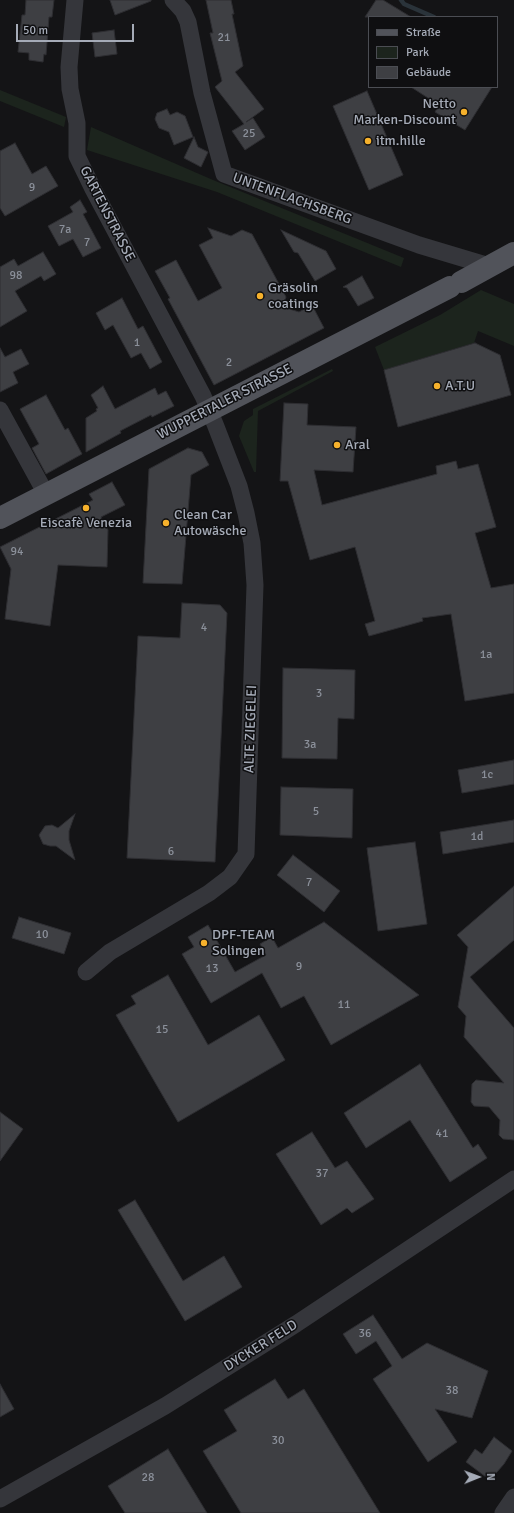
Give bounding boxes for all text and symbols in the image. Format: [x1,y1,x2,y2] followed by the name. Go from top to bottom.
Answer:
[18,16,136,42] scale bar
[368,16,498,88] legend
[23,23,48,38] text: 50 m
[406,25,441,40] text: Straße
[218,31,230,45] house number: 21
[406,45,429,60] text: Park
[406,65,451,80] text: Gebäude
[353,96,456,128] place label: Netto Marken-Discount
[459,107,469,117] marker: Netto Marken-Discount
[243,127,255,141] house number: 25
[376,133,426,149] place label: itm.hille
[363,136,373,146] marker: itm.hille
[76,163,138,265] street label: GARTENSTRASSE
[230,170,354,228] street label: UNTENFLACHSBERG
[29,181,35,195] house number: 9
[59,223,71,237] house number: 7a
[84,236,90,250] house number: 7
[10,269,22,283] house number: 98
[268,280,319,312] place label: Gräsolin coatings
[255,291,265,301] marker: Gräsolin coatings
[134,336,140,350] house number: 1
[226,356,232,370] house number: 2
[155,361,295,443] street label: WUPPERTALER STRASSE
[445,378,475,394] place label: A.T.U
[432,381,442,391] marker: A.T.U
[345,437,370,453] place label: Aral
[332,440,342,450] marker: Aral
[81,503,91,513] marker: Eiscafè Venezia
[174,507,246,540] place label: Clean Car Autowäsche
[40,515,132,531] place label: Eiscafè Venezia
[161,518,171,528] marker: Clean Car Autowäsche
[11,545,23,559] house number: 94
[201,621,207,635] house number: 4
[480,648,492,662] house number: 1a
[241,685,261,773] street label: ALTE ZIEGELEI
[316,687,322,701] house number: 3
[304,738,316,752] house number: 3a
[481,768,493,782] house number: 1c
[313,805,319,819] house number: 5
[471,830,483,844] house number: 1d
[168,845,174,859] house number: 6
[306,876,312,890] house number: 7
[212,927,275,960] place label: DPF-TEAM Solingen
[36,928,48,942] house number: 10
[199,938,209,948] marker: DPF-TEAM Solingen
[296,960,302,974] house number: 9
[206,962,218,976] house number: 13
[338,998,350,1012] house number: 11
[156,1023,168,1037] house number: 15
[436,1127,448,1141] house number: 41
[316,1167,328,1181] house number: 37
[221,1317,301,1375] street label: DYCKER FELD
[359,1327,371,1341] house number: 36
[446,1384,458,1398] house number: 38
[272,1434,284,1448] house number: 30
[458,1457,498,1497] north arrow
[142,1471,154,1485] house number: 28
[484,1473,497,1481] text: N

